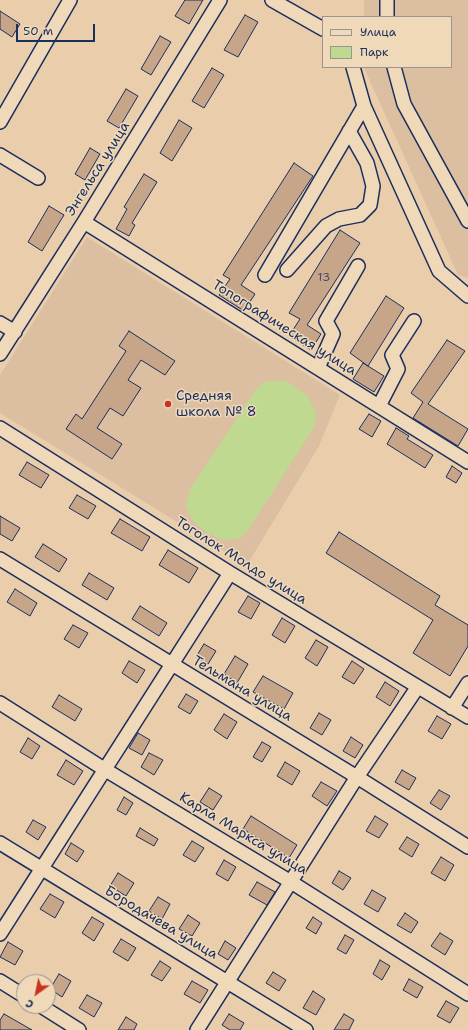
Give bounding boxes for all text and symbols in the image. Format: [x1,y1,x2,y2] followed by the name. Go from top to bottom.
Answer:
[18,16,97,42] scale bar
[322,16,452,68] legend
[23,23,53,39] text: 50 m
[360,24,396,40] text: Улица
[360,44,388,60] text: Парк
[62,119,134,219] street label: Энгельса улица
[318,271,330,285] house number: 13
[209,277,359,379] street label: Топографическая улица
[176,388,257,420] place label: Средняя школа № 8
[163,399,173,409] marker: Средняя школа № 8
[172,514,310,608] street label: Тоголок Молдо улица
[189,653,295,725] street label: Тельмана улица
[176,789,310,879] street label: Карла Маркса улица
[101,883,221,963] street label: Бородачева улица
[16,974,56,1014] north arrow
[23,996,37,1012] text: С

